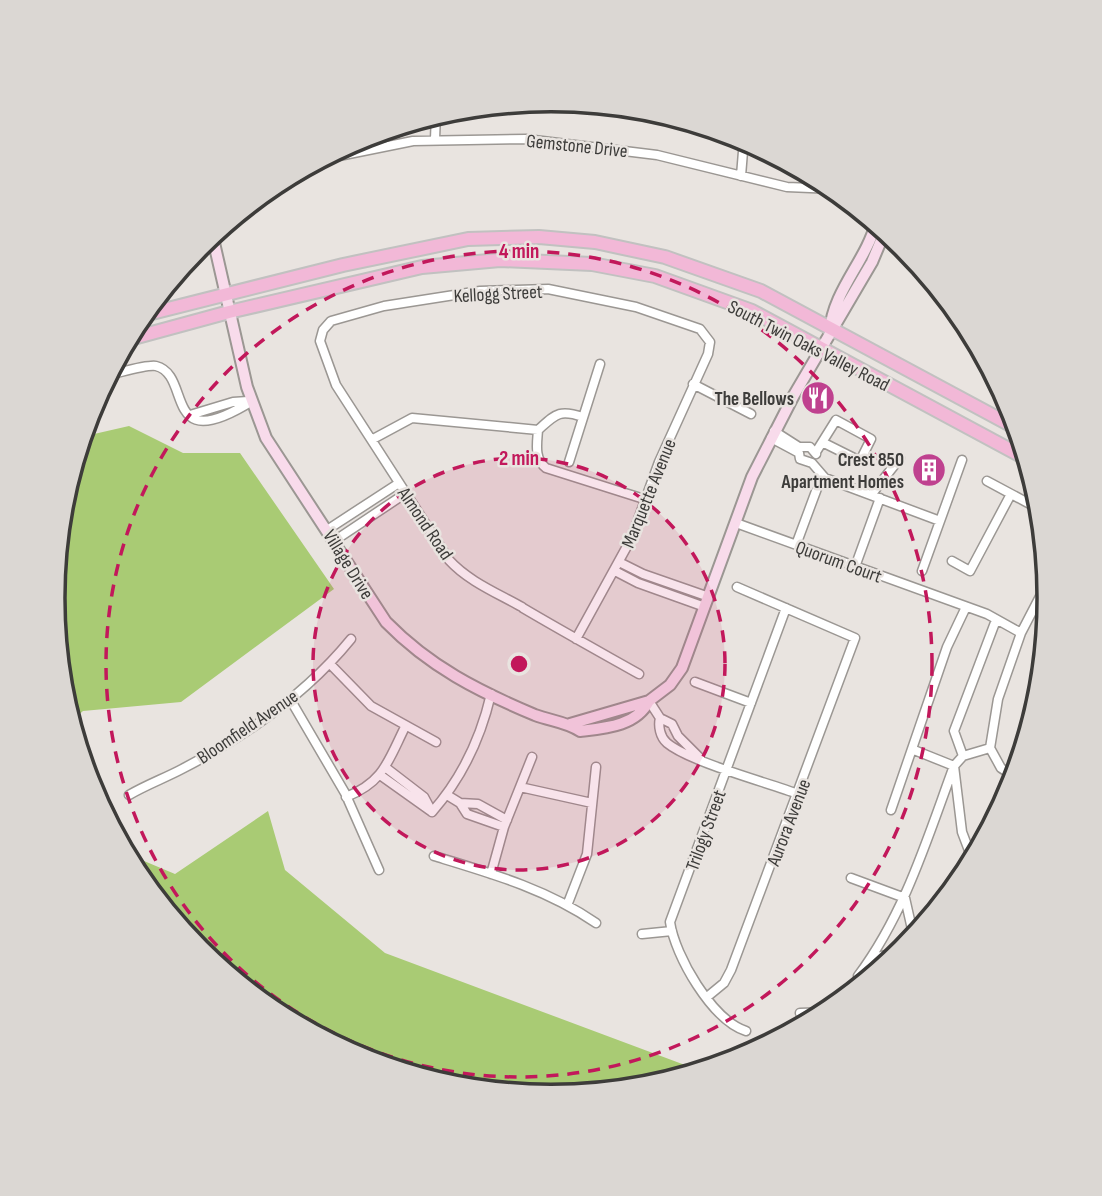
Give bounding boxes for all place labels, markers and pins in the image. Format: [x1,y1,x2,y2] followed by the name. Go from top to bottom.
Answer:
[799,379,837,417] restaurant icon: The Bellows
[715,388,794,411] place label: The Bellows
[780,449,904,494] place label: Crest 850 Apartment Homes
[910,451,948,489] building icon: Crest 850 Apartment Homes
[507,652,531,676] centre of rings

